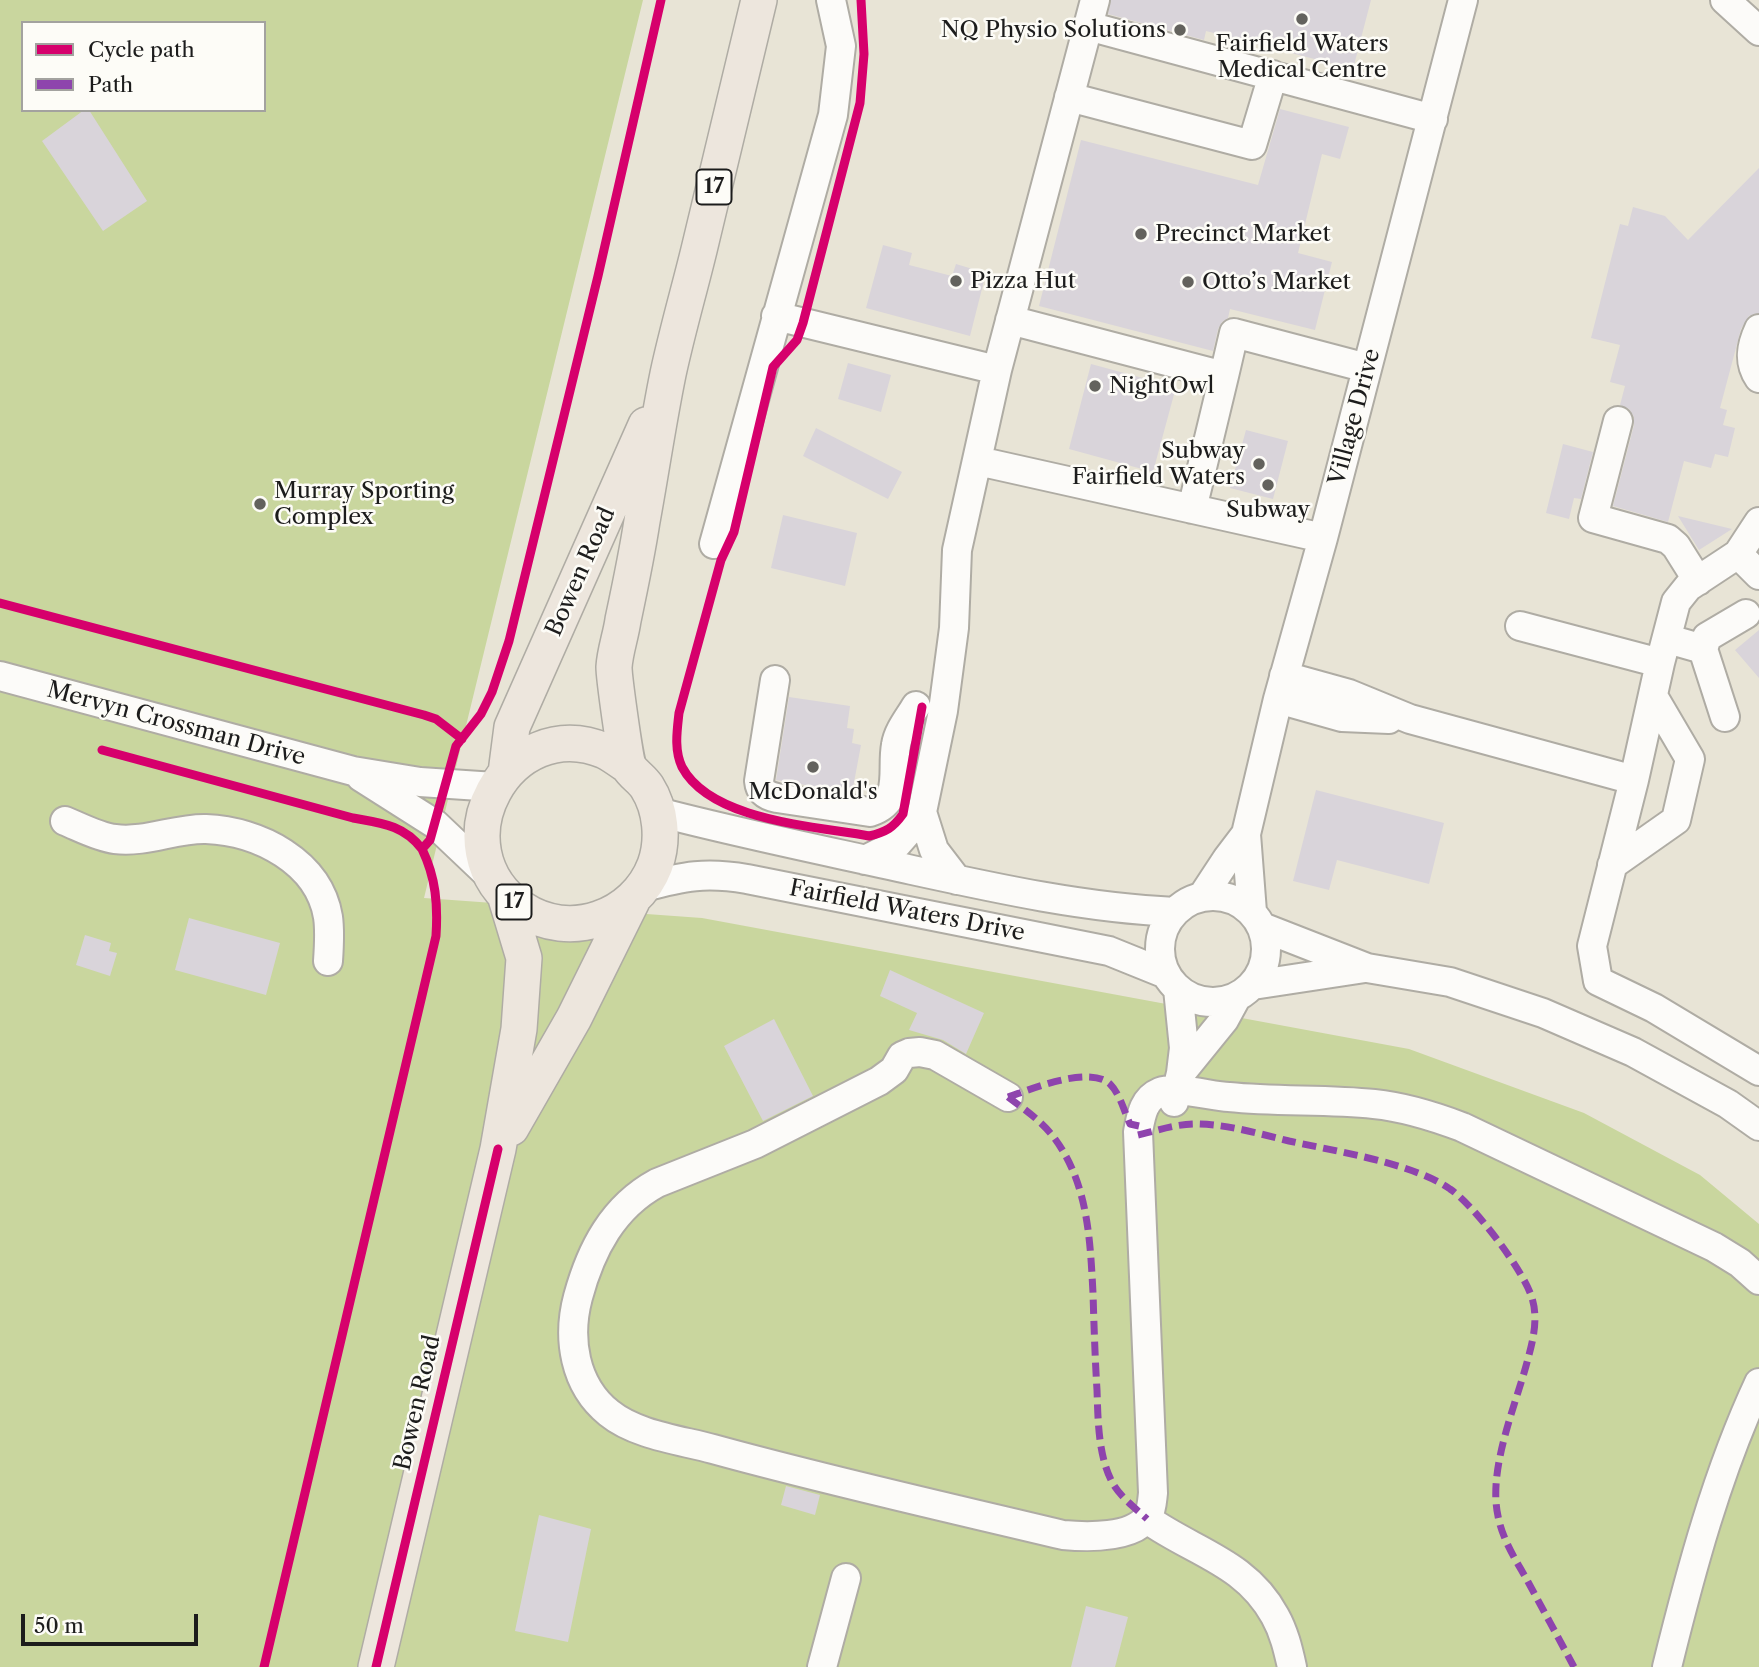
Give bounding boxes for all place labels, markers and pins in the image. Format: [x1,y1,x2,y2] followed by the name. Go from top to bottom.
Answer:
[1294,11,1310,27] marker: Fairfield Waters Medical Centre
[941,16,1166,44] place label: NQ Physio Solutions
[1172,22,1188,38] marker: NQ Physio Solutions
[1215,30,1389,84] place label: Fairfield Waters Medical Centre
[1155,220,1331,248] place label: Precinct Market
[1133,226,1149,242] marker: Precinct Market
[970,267,1076,295] place label: Pizza Hut
[1202,268,1351,296] place label: Otto’s Market
[948,273,964,289] marker: Pizza Hut
[1180,274,1196,290] marker: Otto’s Market
[1109,372,1214,400] place label: NightOwl
[1087,378,1103,394] marker: NightOwl
[1072,437,1245,491] place label: Subway Fairfield Waters
[1251,456,1267,472] marker: Subway Fairfield Waters
[274,477,454,531] place label: Murray Sporting Complex
[1260,477,1276,493] marker: Subway
[252,496,268,512] marker: Murray Sporting Complex
[1226,496,1310,524] place label: Subway
[805,759,821,775] marker: McDonald's
[748,778,878,806] place label: McDonald's

